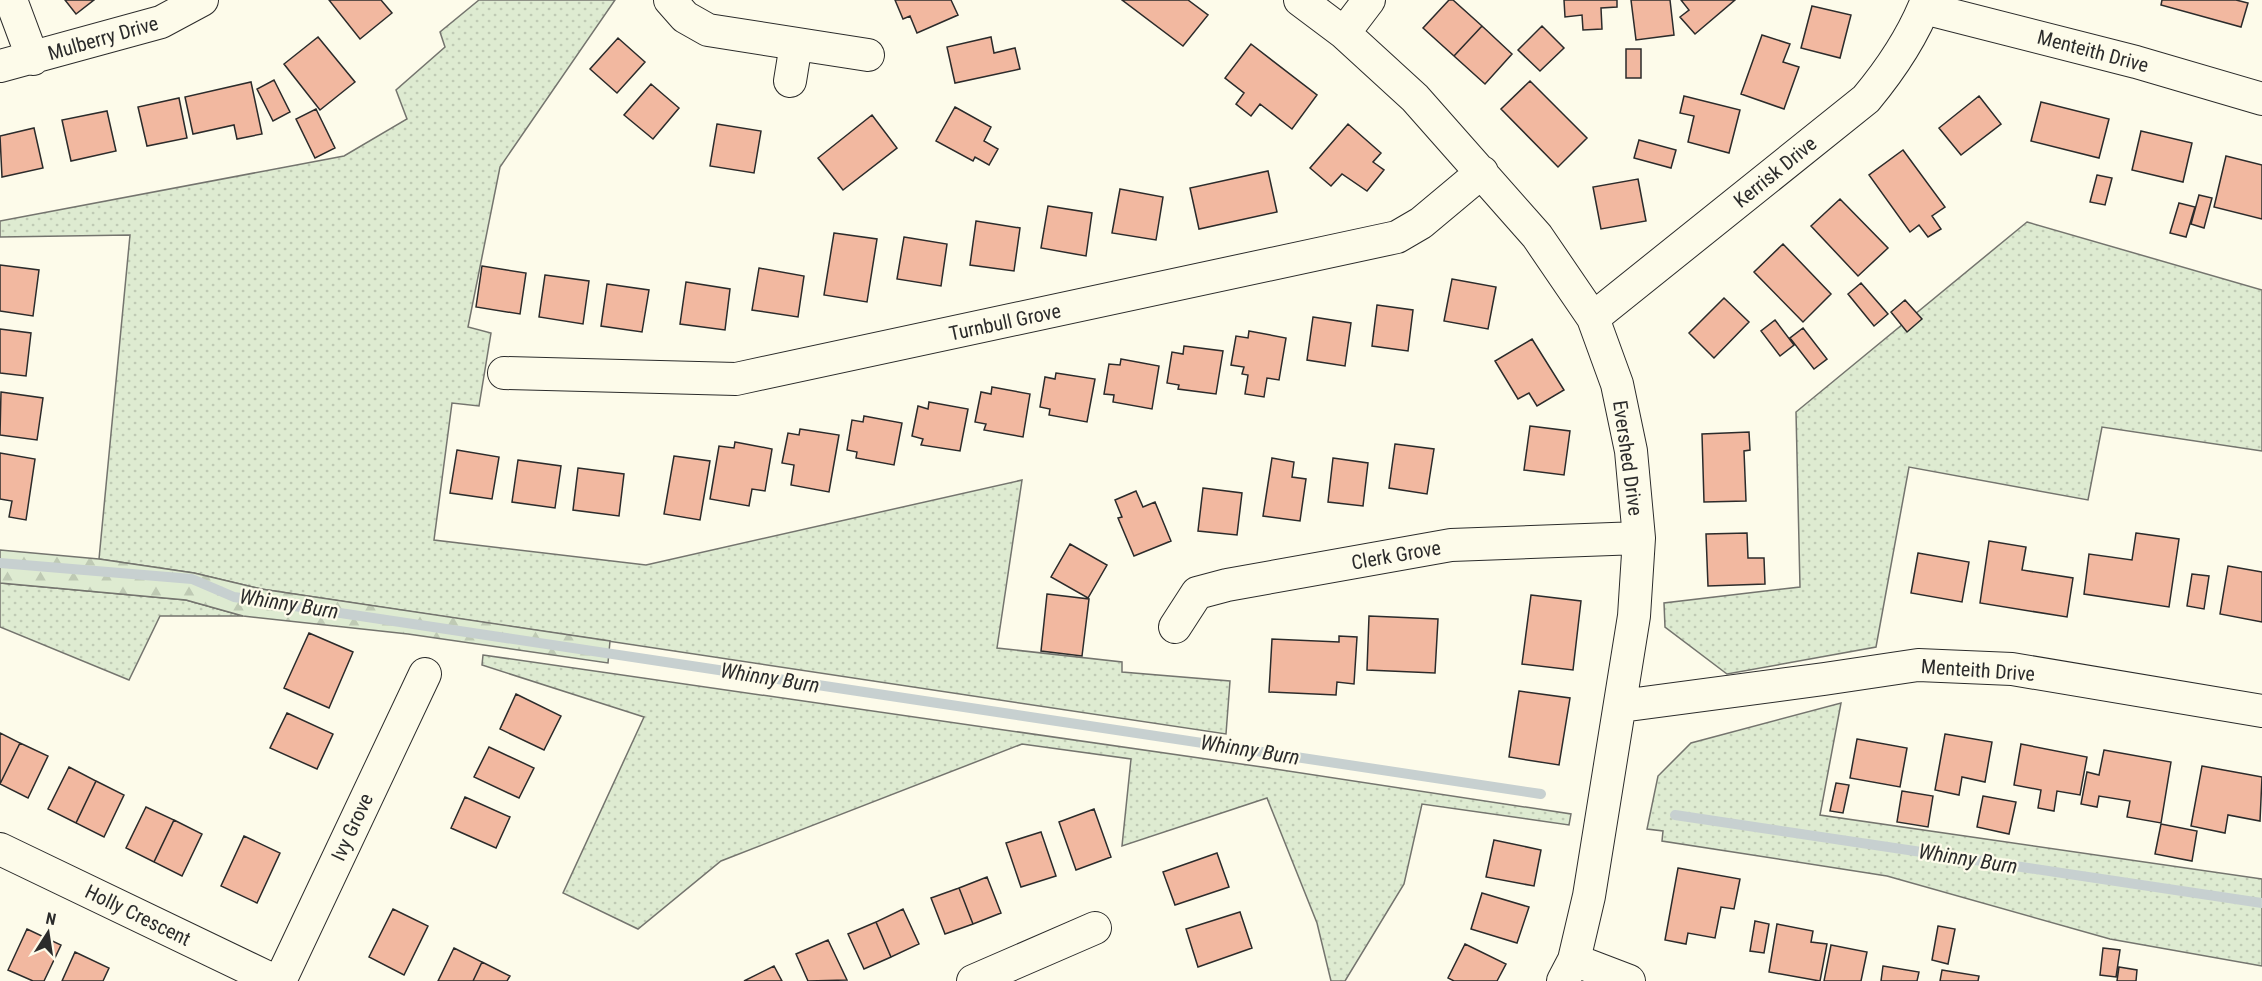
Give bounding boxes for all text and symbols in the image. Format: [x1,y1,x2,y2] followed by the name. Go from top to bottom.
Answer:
[45,11,161,65] street label: Mulberry Drive
[2035,25,2151,77] street label: Menteith Drive
[1729,131,1821,213] street label: Kerrisk Drive
[947,298,1063,346] street label: Turnbull Grove
[1608,399,1648,517] street label: Evershed Drive
[1349,535,1443,575] street label: Clerk Grove
[238,584,340,624] water label: Whinny Burn
[1920,654,2036,686] street label: Menteith Drive
[719,658,821,698] water label: Whinny Burn
[1199,730,1301,770] water label: Whinny Burn
[326,789,378,865] street label: Ivy Grove
[1917,839,2019,879] water label: Whinny Burn
[81,879,195,951] street label: Holly Crescent
[18,903,78,963] north arrow
[44,909,58,929] text: N

